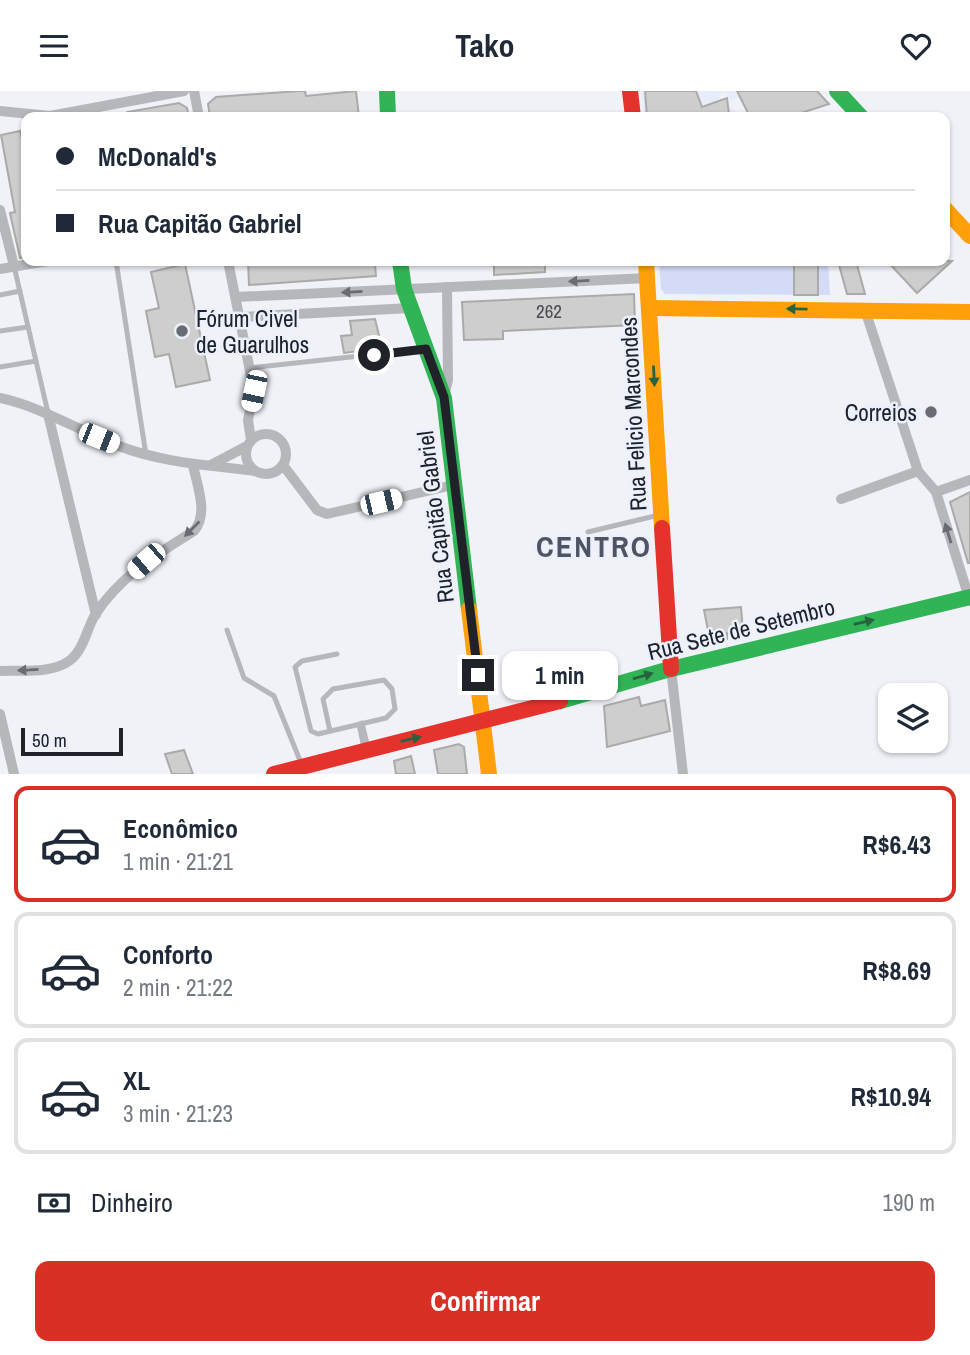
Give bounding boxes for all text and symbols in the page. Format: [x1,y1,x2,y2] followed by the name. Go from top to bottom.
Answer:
[455,24,515,67] text: Tako
[35,27,73,65] icon: menu
[897,27,935,65] icon: heart
[98,139,217,174] text: McDonald's
[98,206,302,241] text: Rua Capitão Gabriel
[568,276,590,287] one-way arrow
[341,286,363,297] one-way arrow
[536,298,562,324] house number: 262
[196,303,309,360] place label: Fórum Civel de Guarulhos
[786,303,808,315] one-way arrow
[612,316,654,512] street label: Rua Felicio Marcondes
[174,323,190,339] marker: Fórum Civel de Guarulhos
[358,339,390,371] route start
[649,365,660,387] one-way arrow
[240,368,269,414] car
[845,397,917,428] place label: Correios
[923,404,939,420] marker: Correios
[76,420,123,456] car
[409,429,461,605] street label: Rua Capitão Gabriel
[359,487,404,517] car
[183,521,200,537] one-way arrow
[943,522,953,543] one-way arrow
[536,526,652,566] district label: CENTRO
[124,539,169,583] car
[644,591,838,667] street label: Rua Sete de Setembro
[853,617,875,628] one-way arrow
[503,651,618,699] callout: 1 min
[462,659,494,691] route end
[535,660,585,691] text: 1 min
[17,665,39,676] one-way arrow
[632,670,654,681] one-way arrow
[878,683,948,753] map controls
[878,683,948,753] button: layers
[21,725,122,757] scale bar
[32,727,67,753] text: 50 m
[400,733,422,744] one-way arrow
[123,811,238,846] text: Econômico
[39,813,102,876] icon: car
[862,827,931,862] text: R$6.43
[123,846,233,877] text: 1 min · 21:21
[123,937,213,972] text: Conforto
[39,939,102,1002] icon: car
[862,953,931,988] text: R$8.69
[123,972,233,1003] text: 2 min · 21:22
[123,1063,150,1098] text: XL
[39,1065,102,1128] icon: car
[850,1079,931,1114] text: R$10.94
[123,1098,233,1129] text: 3 min · 21:23
[35,1184,73,1222] icon: cash
[91,1185,173,1220] text: Dinheiro
[883,1187,935,1218] text: 190 m
[35,1261,935,1341] button: Confirmar

